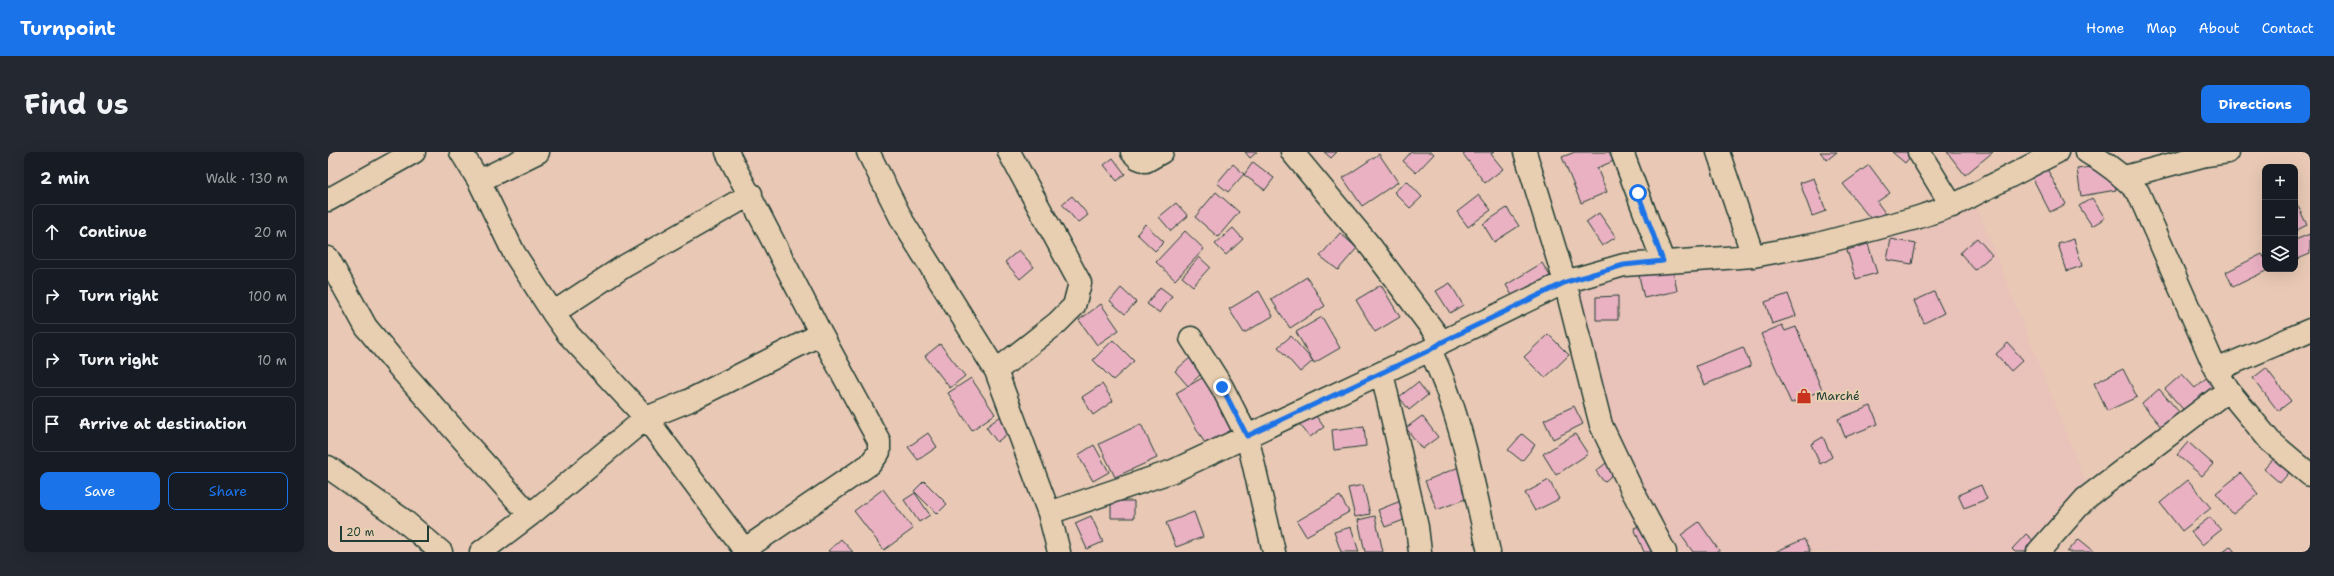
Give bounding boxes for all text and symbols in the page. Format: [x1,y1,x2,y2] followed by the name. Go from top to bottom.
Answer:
[20,16,116,41] text: Turnpoint
[2086,19,2125,37] text: Home
[2147,19,2177,37] text: Map
[2199,19,2240,37] text: About
[2262,19,2314,37] text: Contact
[24,85,129,123] text: Find us
[2201,85,2310,123] button: Directions
[2262,164,2298,272] map controls
[2262,164,2298,200] button: +
[40,167,90,189] text: 2 min
[206,170,288,187] text: Walk · 130 m
[1629,184,1647,202] route start
[2262,200,2298,236] button: −
[41,221,63,243] icon: ahead
[79,222,147,242] text: Continue
[254,224,287,241] text: 20 m
[2262,236,2298,272] button: layers
[41,285,63,307] icon: right
[79,286,159,306] text: Turn right
[248,288,287,305] text: 100 m
[41,349,63,371] icon: right
[79,350,159,370] text: Turn right
[257,352,287,369] text: 10 m
[1213,378,1231,396] route end
[1795,387,1813,405] shop icon: Marché
[1816,388,1860,404] place label: Marché
[41,413,63,435] icon: arrive
[79,414,247,434] text: Arrive at destination
[40,472,160,510] button: Save
[168,472,288,510] button: Share
[340,524,429,543] scale bar
[346,525,374,540] text: 20 m

